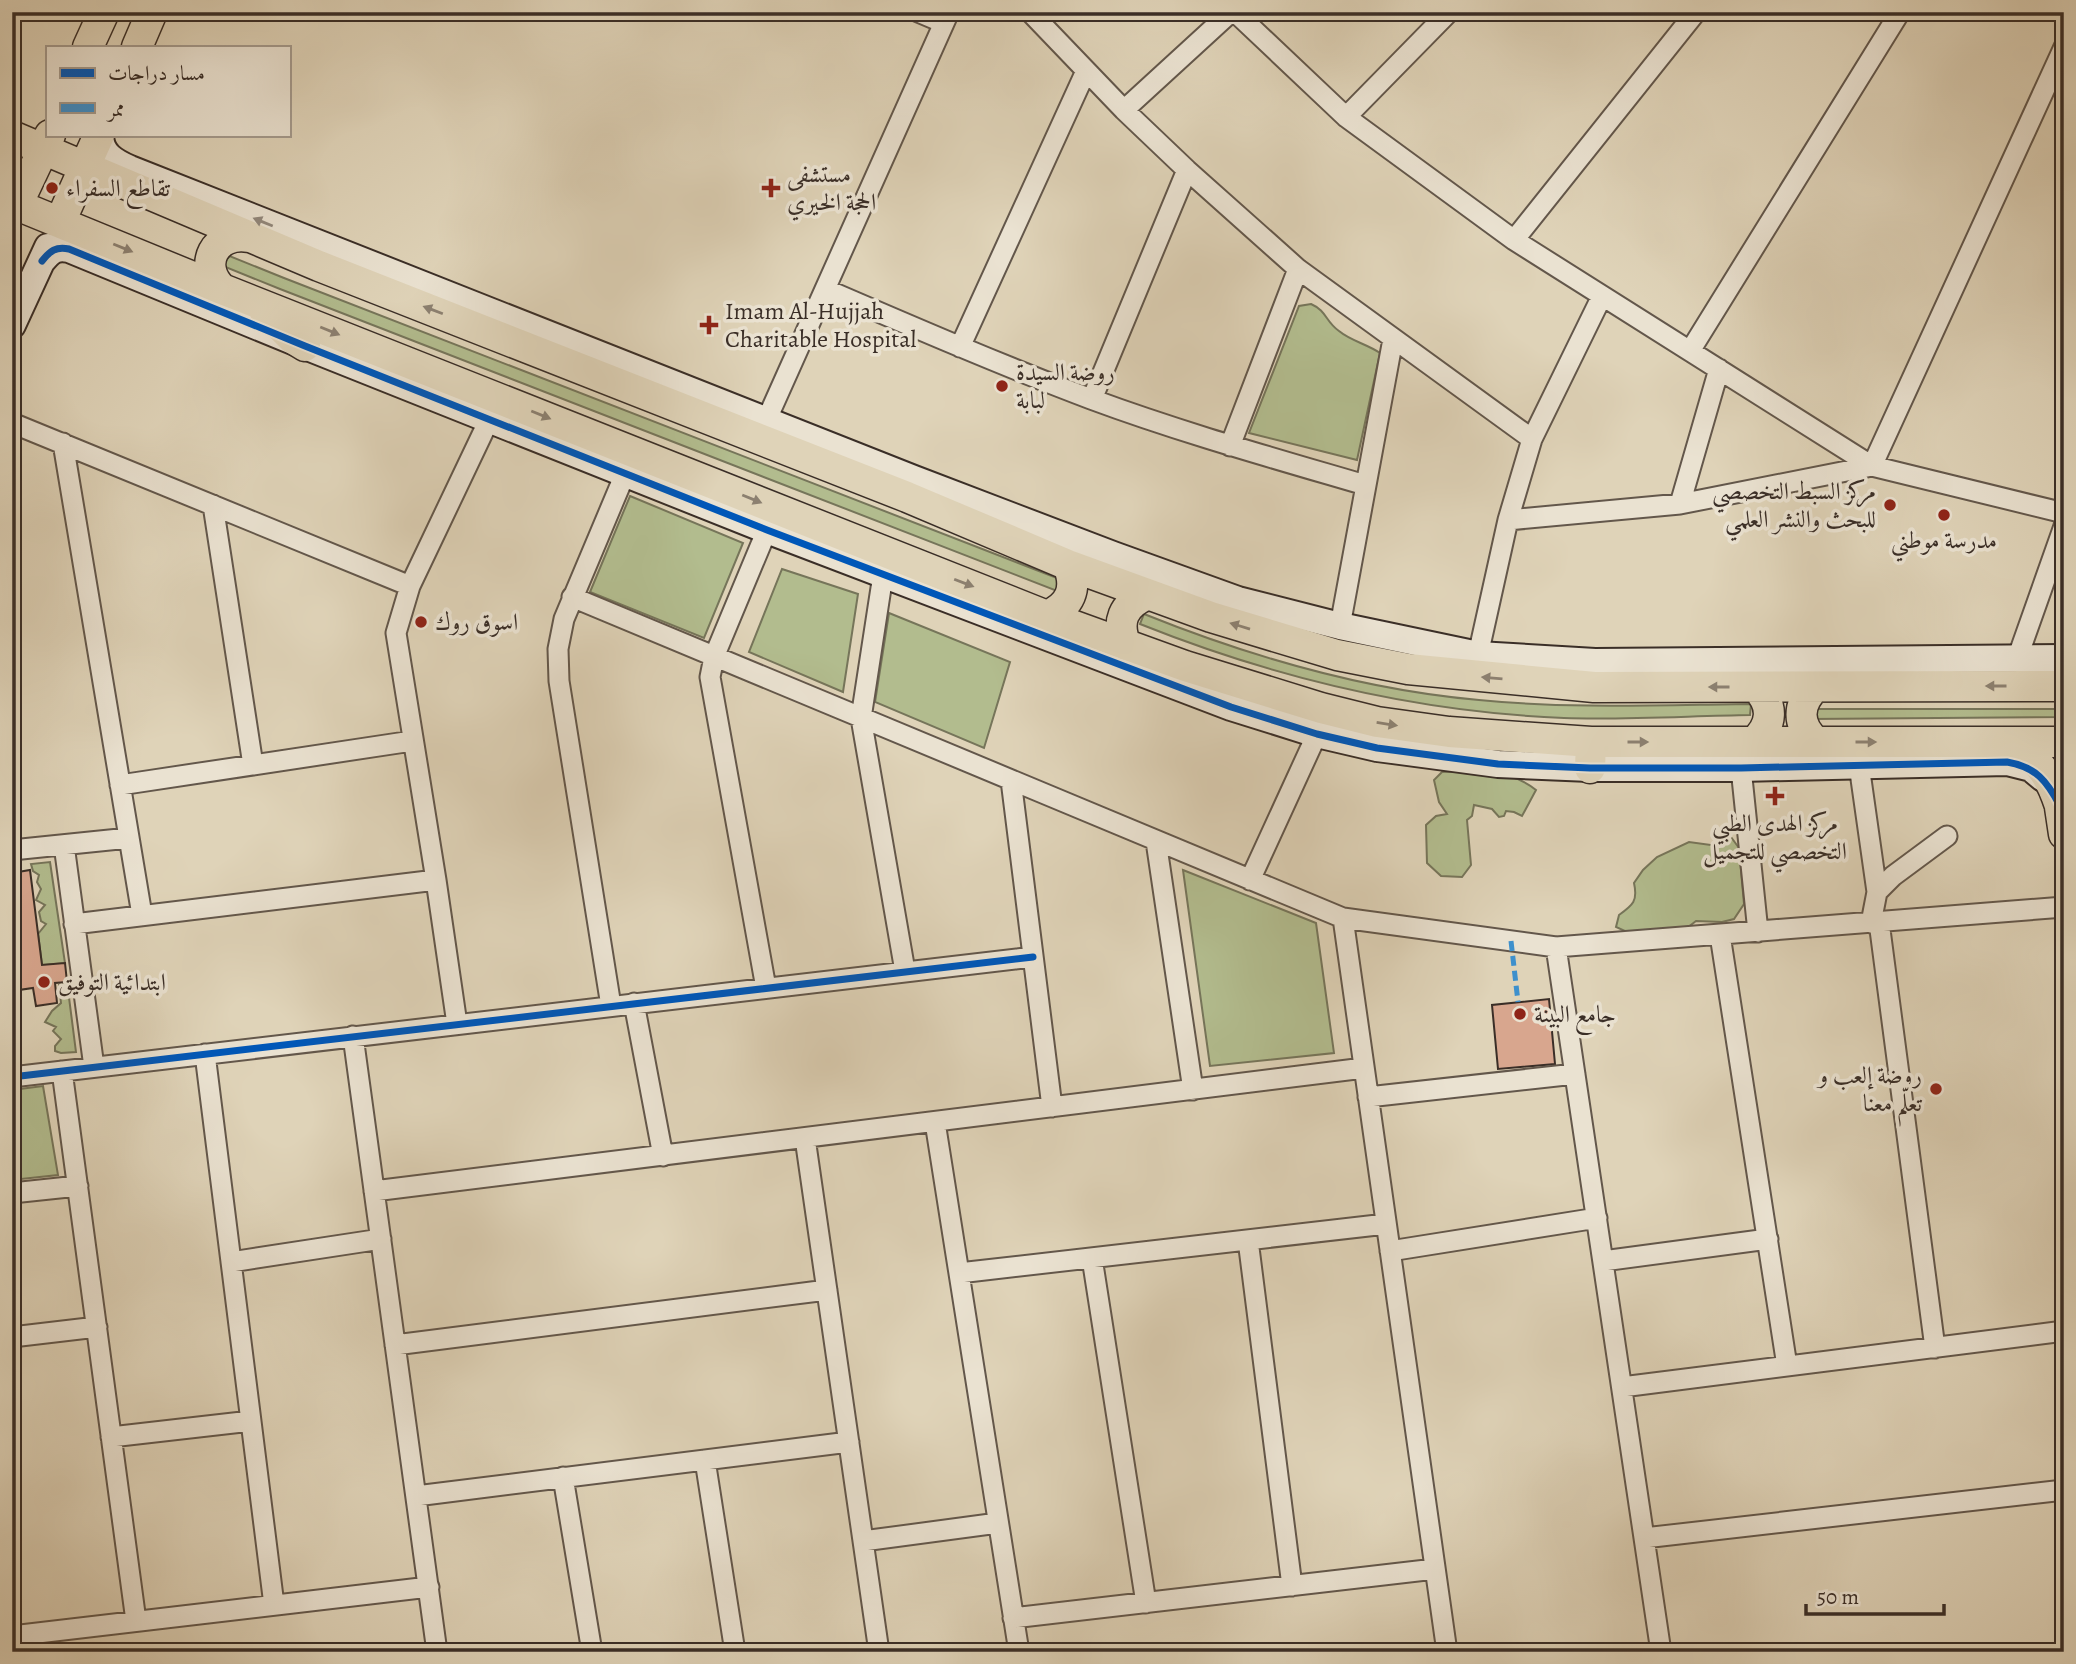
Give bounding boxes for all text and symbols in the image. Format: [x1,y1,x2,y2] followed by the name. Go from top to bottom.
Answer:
[46,46,290,136] legend
[108,59,205,87] text: مسار دراجات
[106,95,125,123] text: ممر
[787,158,876,221] place label: مستشفى الحجة الخيري
[66,172,170,210] place label: تقاطع السفراء
[761,178,781,198] marker: مستشفى الحجة الخيري
[44,180,60,196] marker: تقاطع السفراء
[253,216,274,227] one-way arrow
[112,243,133,254] one-way arrow
[725,295,916,355] place label: Imam Al-Hujjah Charitable Hospital
[422,305,443,316] one-way arrow
[699,315,719,335] marker: Imam Al-Hujjah Charitable Hospital
[319,325,340,336] one-way arrow
[1016,356,1115,416] place label: روضة السيدة لبابة
[994,378,1010,394] marker: روضة السيدة لبابة
[531,409,552,420] one-way arrow
[1712,475,1876,542] place label: مركز السبط التخصصي للبحث والنشر العلمي
[742,494,763,505] one-way arrow
[1882,497,1898,513] marker: مركز السبط التخصصي للبحث والنشر العلمي
[1936,507,1952,523] marker: مدرسة موطني
[1891,524,1997,562] place label: مدرسة موطني
[953,577,974,588] one-way arrow
[435,606,518,638] place label: اسوق روك
[413,614,429,630] marker: اسوق روك
[1229,621,1250,631] one-way arrow
[1481,672,1503,683] one-way arrow
[1984,680,2006,692] one-way arrow
[1708,681,1730,693] one-way arrow
[1376,718,1398,729] one-way arrow
[1627,736,1649,748] one-way arrow
[1855,736,1877,748] one-way arrow
[1765,786,1785,806] marker: مركز الهدى الطبي التخصصي للتجميل
[1703,807,1847,873] place label: مركز الهدى الطبي التخصصي للتجميل
[58,966,166,998] place label: ابتدائية التوفيق
[36,974,52,990] marker: ابتدائية التوفيق
[1534,998,1616,1036] place label: جامع البينة
[1512,1006,1528,1022] marker: جامع البينة
[1815,1059,1922,1127] place label: روضة إلعب و تعلّم معنا
[1928,1081,1944,1097] marker: روضة إلعب و تعلّم معنا
[1806,1573,1945,1617] scale bar
[1817,1583,1859,1611] text: 50 m

